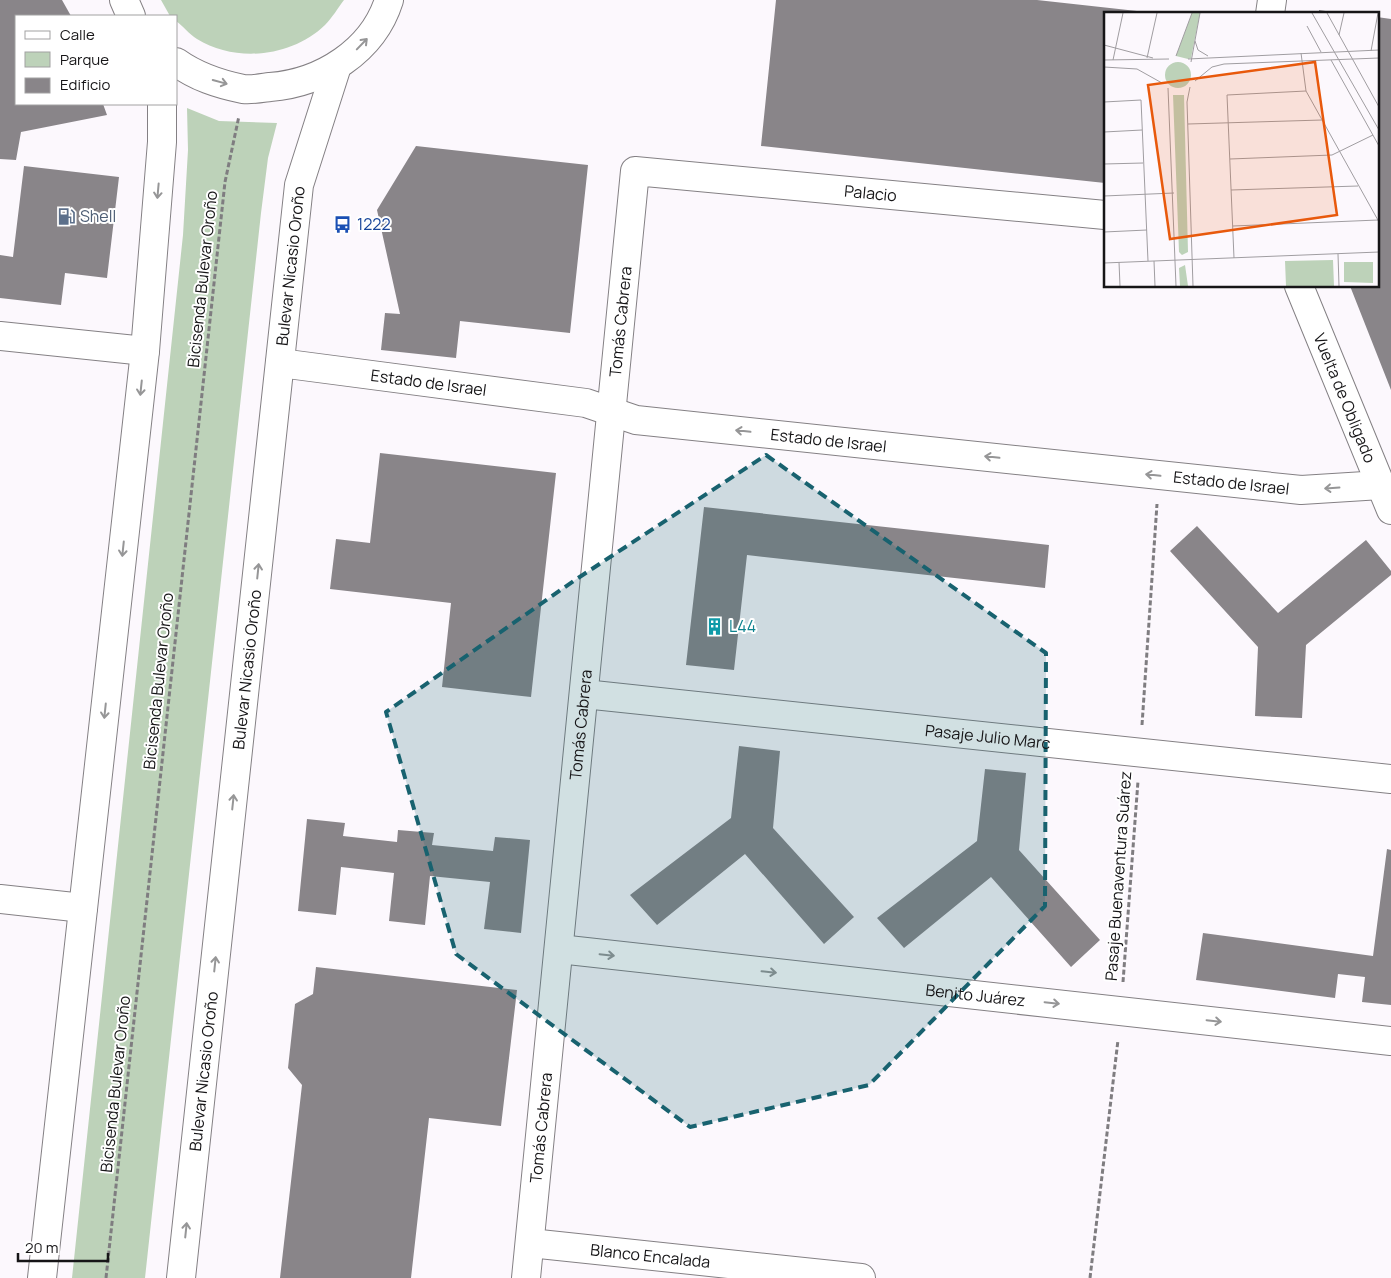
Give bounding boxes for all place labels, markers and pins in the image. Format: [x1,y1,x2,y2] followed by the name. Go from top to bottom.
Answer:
[80,205,116,227] place label: Shell
[56,206,76,226] fuel station icon: Shell
[357,213,391,235] place label: 1222
[333,214,353,234] bus stop icon: 1222
[729,615,756,637] place label: L44
[705,616,725,636] building icon: L44

